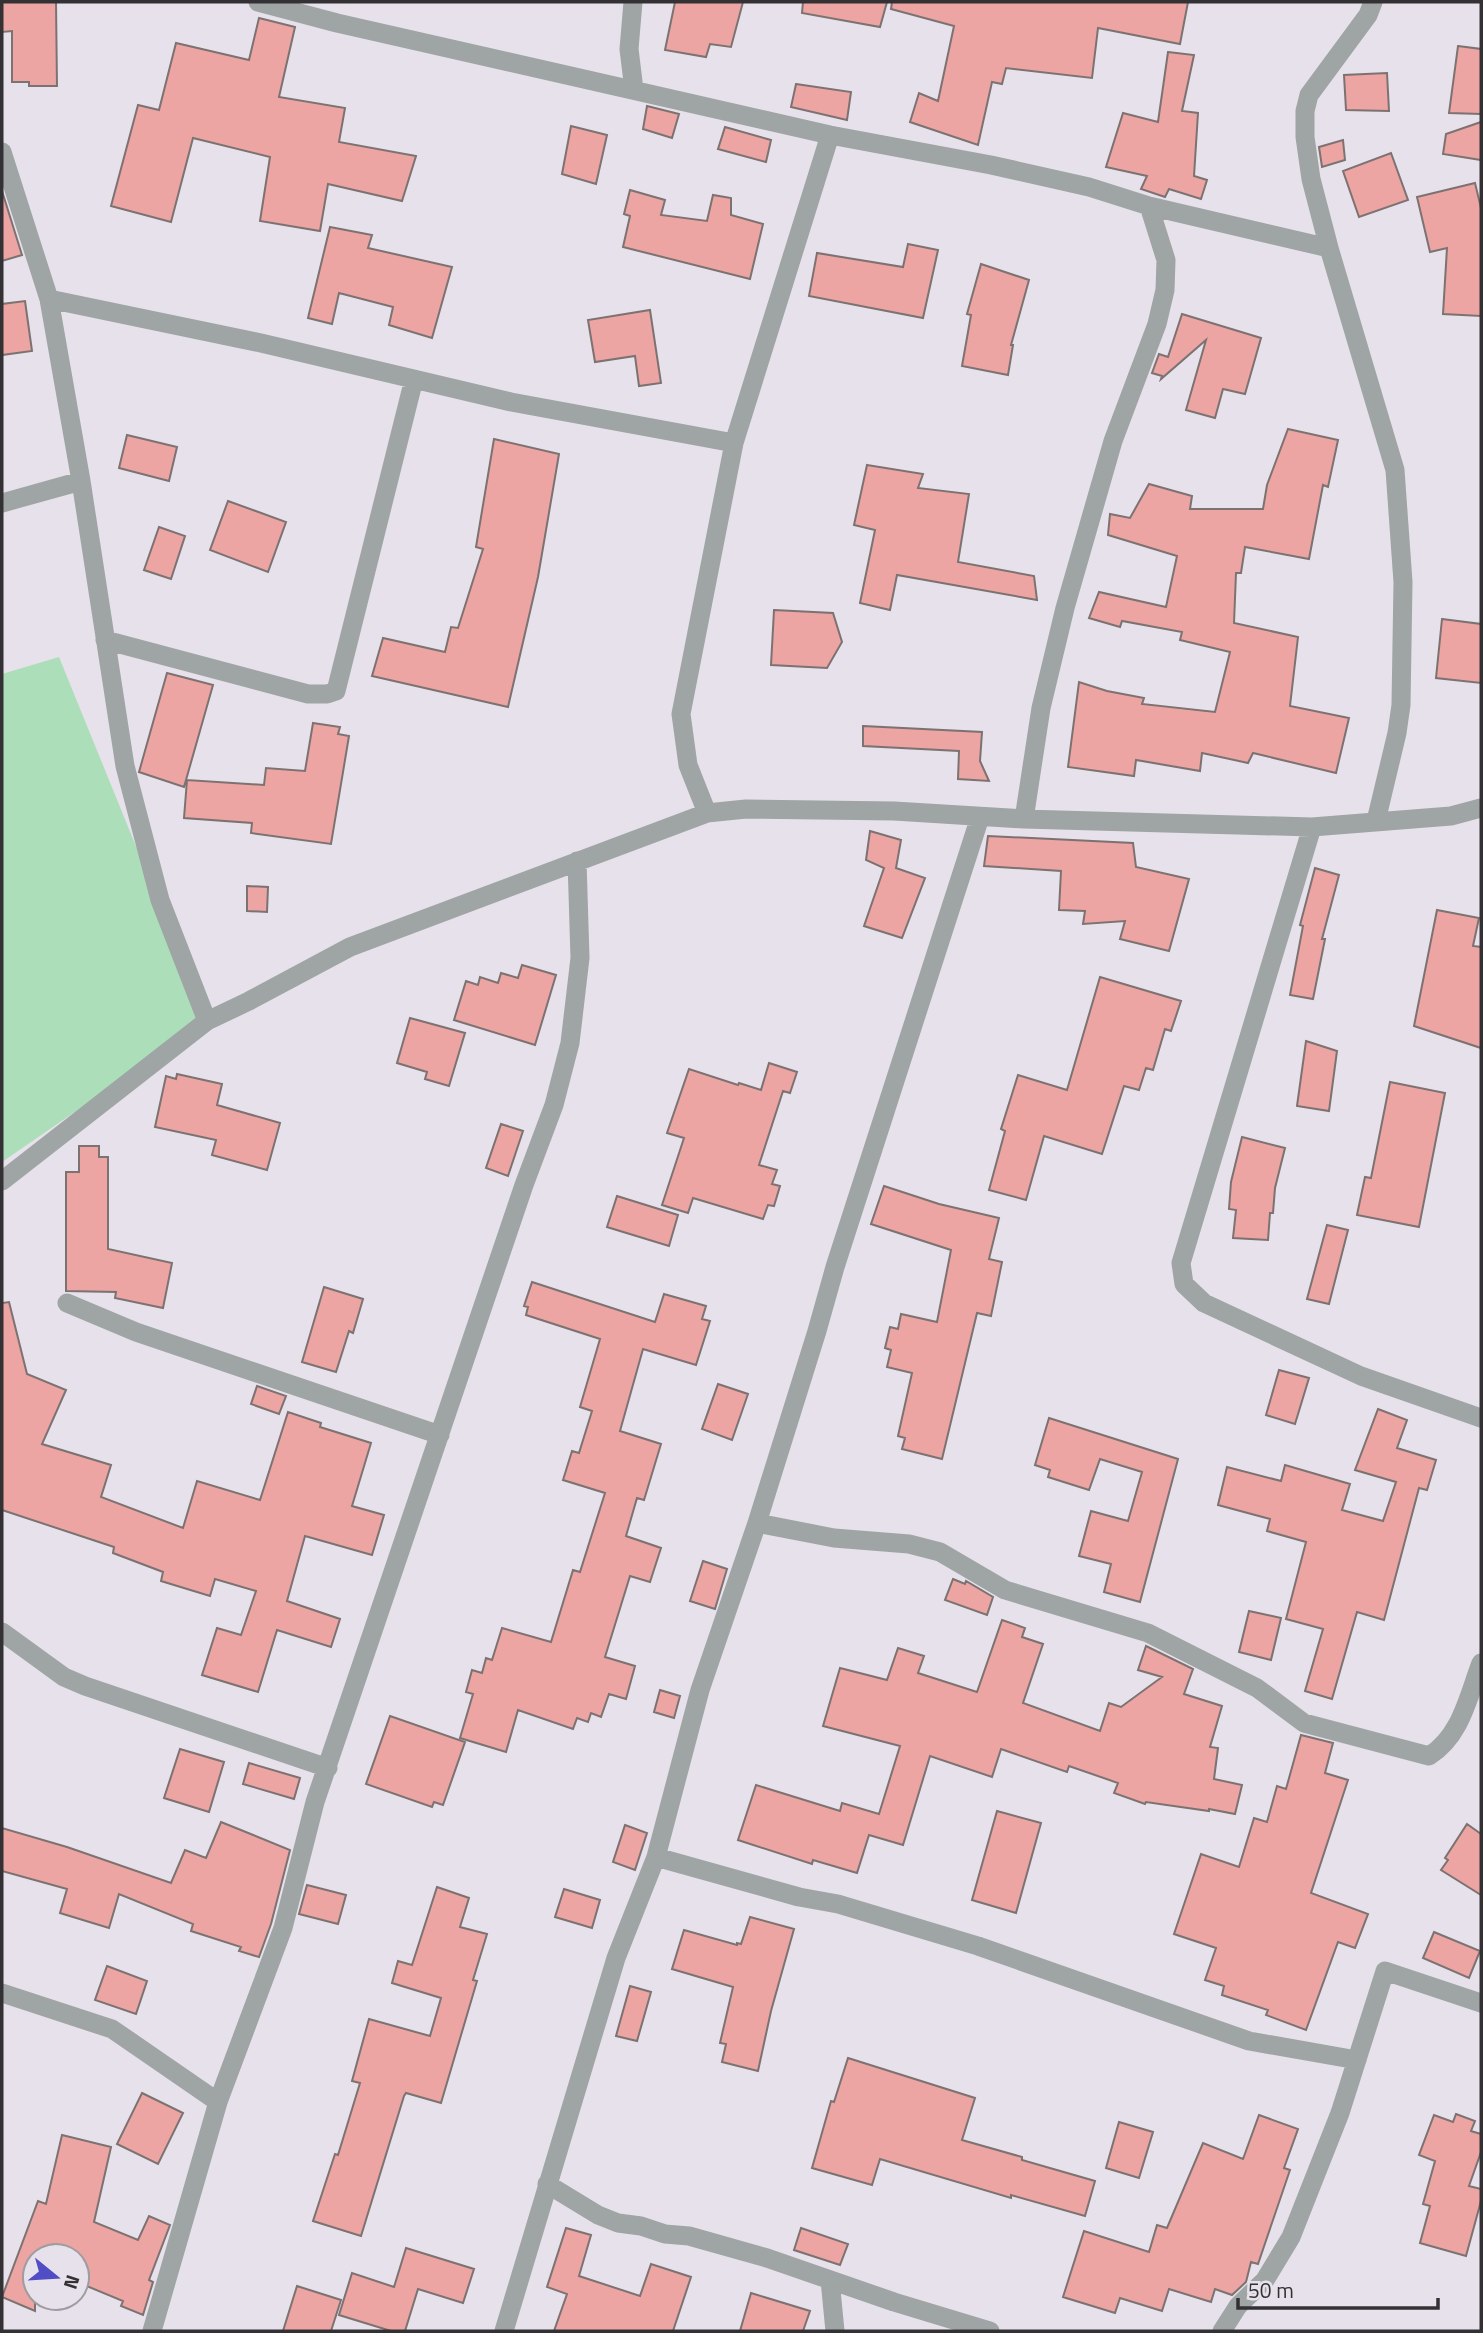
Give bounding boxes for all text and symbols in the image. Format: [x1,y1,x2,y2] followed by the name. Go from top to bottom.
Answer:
[21,2242,91,2312] north arrow
[1238,2266,1438,2310] scale bar
[57,2272,88,2293] text: N
[1248,2274,1294,2306] text: 50 m

